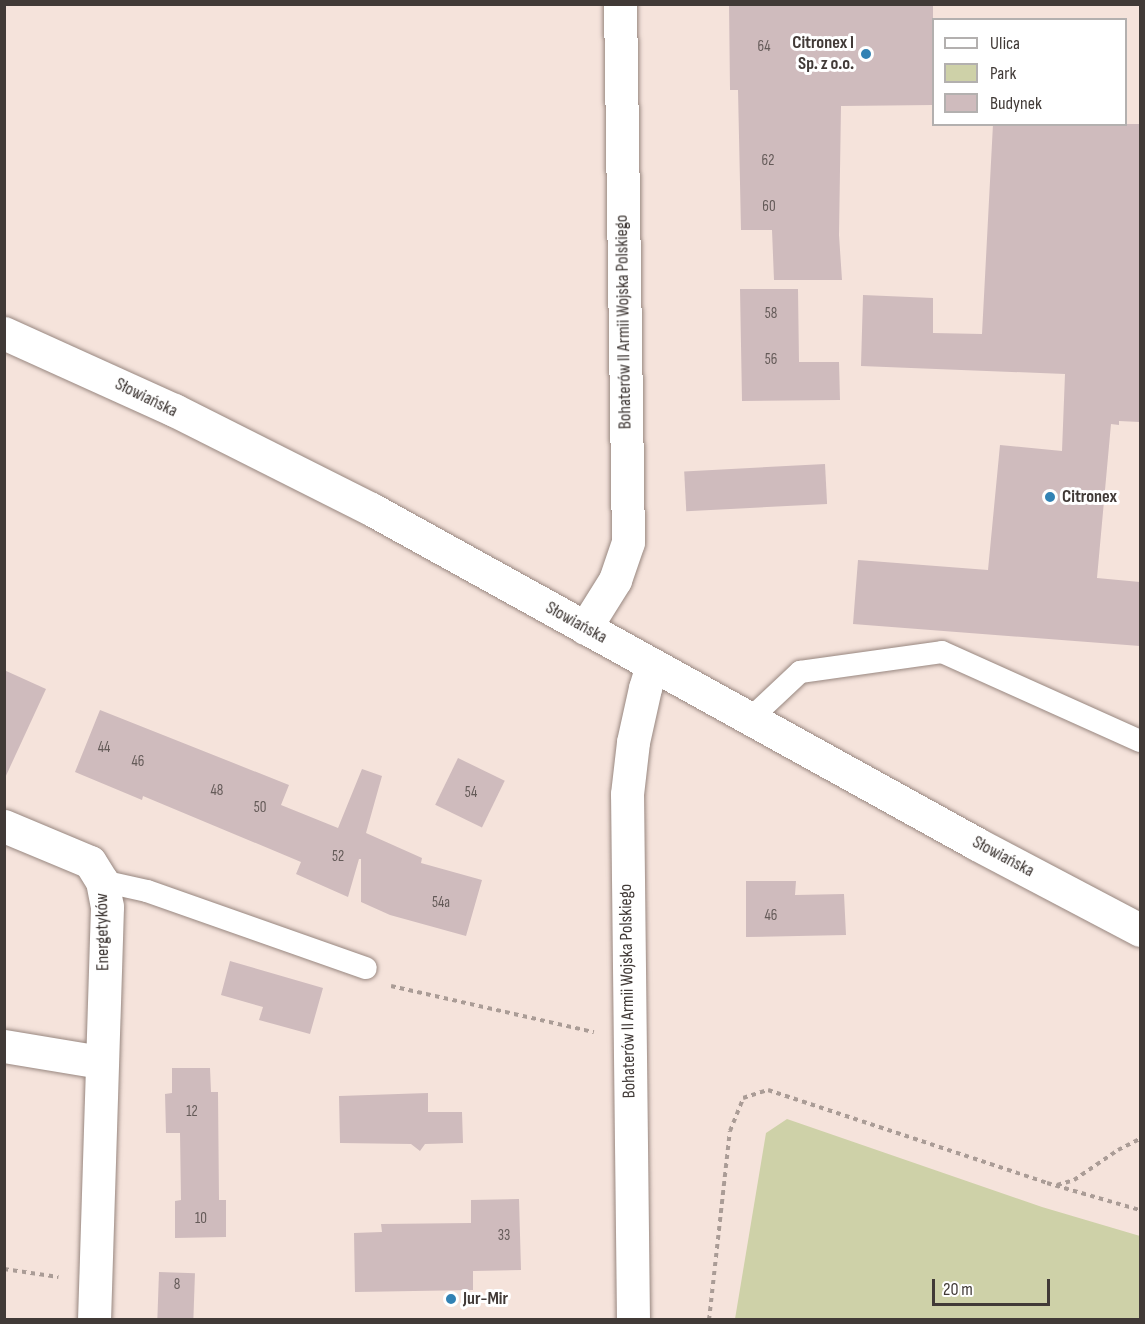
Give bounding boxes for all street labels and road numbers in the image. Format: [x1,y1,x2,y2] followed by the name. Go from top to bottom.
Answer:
[611,215,637,429] street label: Bohaterów II Armii Wojska Polskiego
[111,374,181,422] street label: Słowiańska
[542,597,610,649] street label: Słowiańska
[968,832,1038,882] street label: Słowiańska
[615,884,641,1098] street label: Bohaterów II Armii Wojska Polskiego
[92,893,114,971] street label: Energetyków

